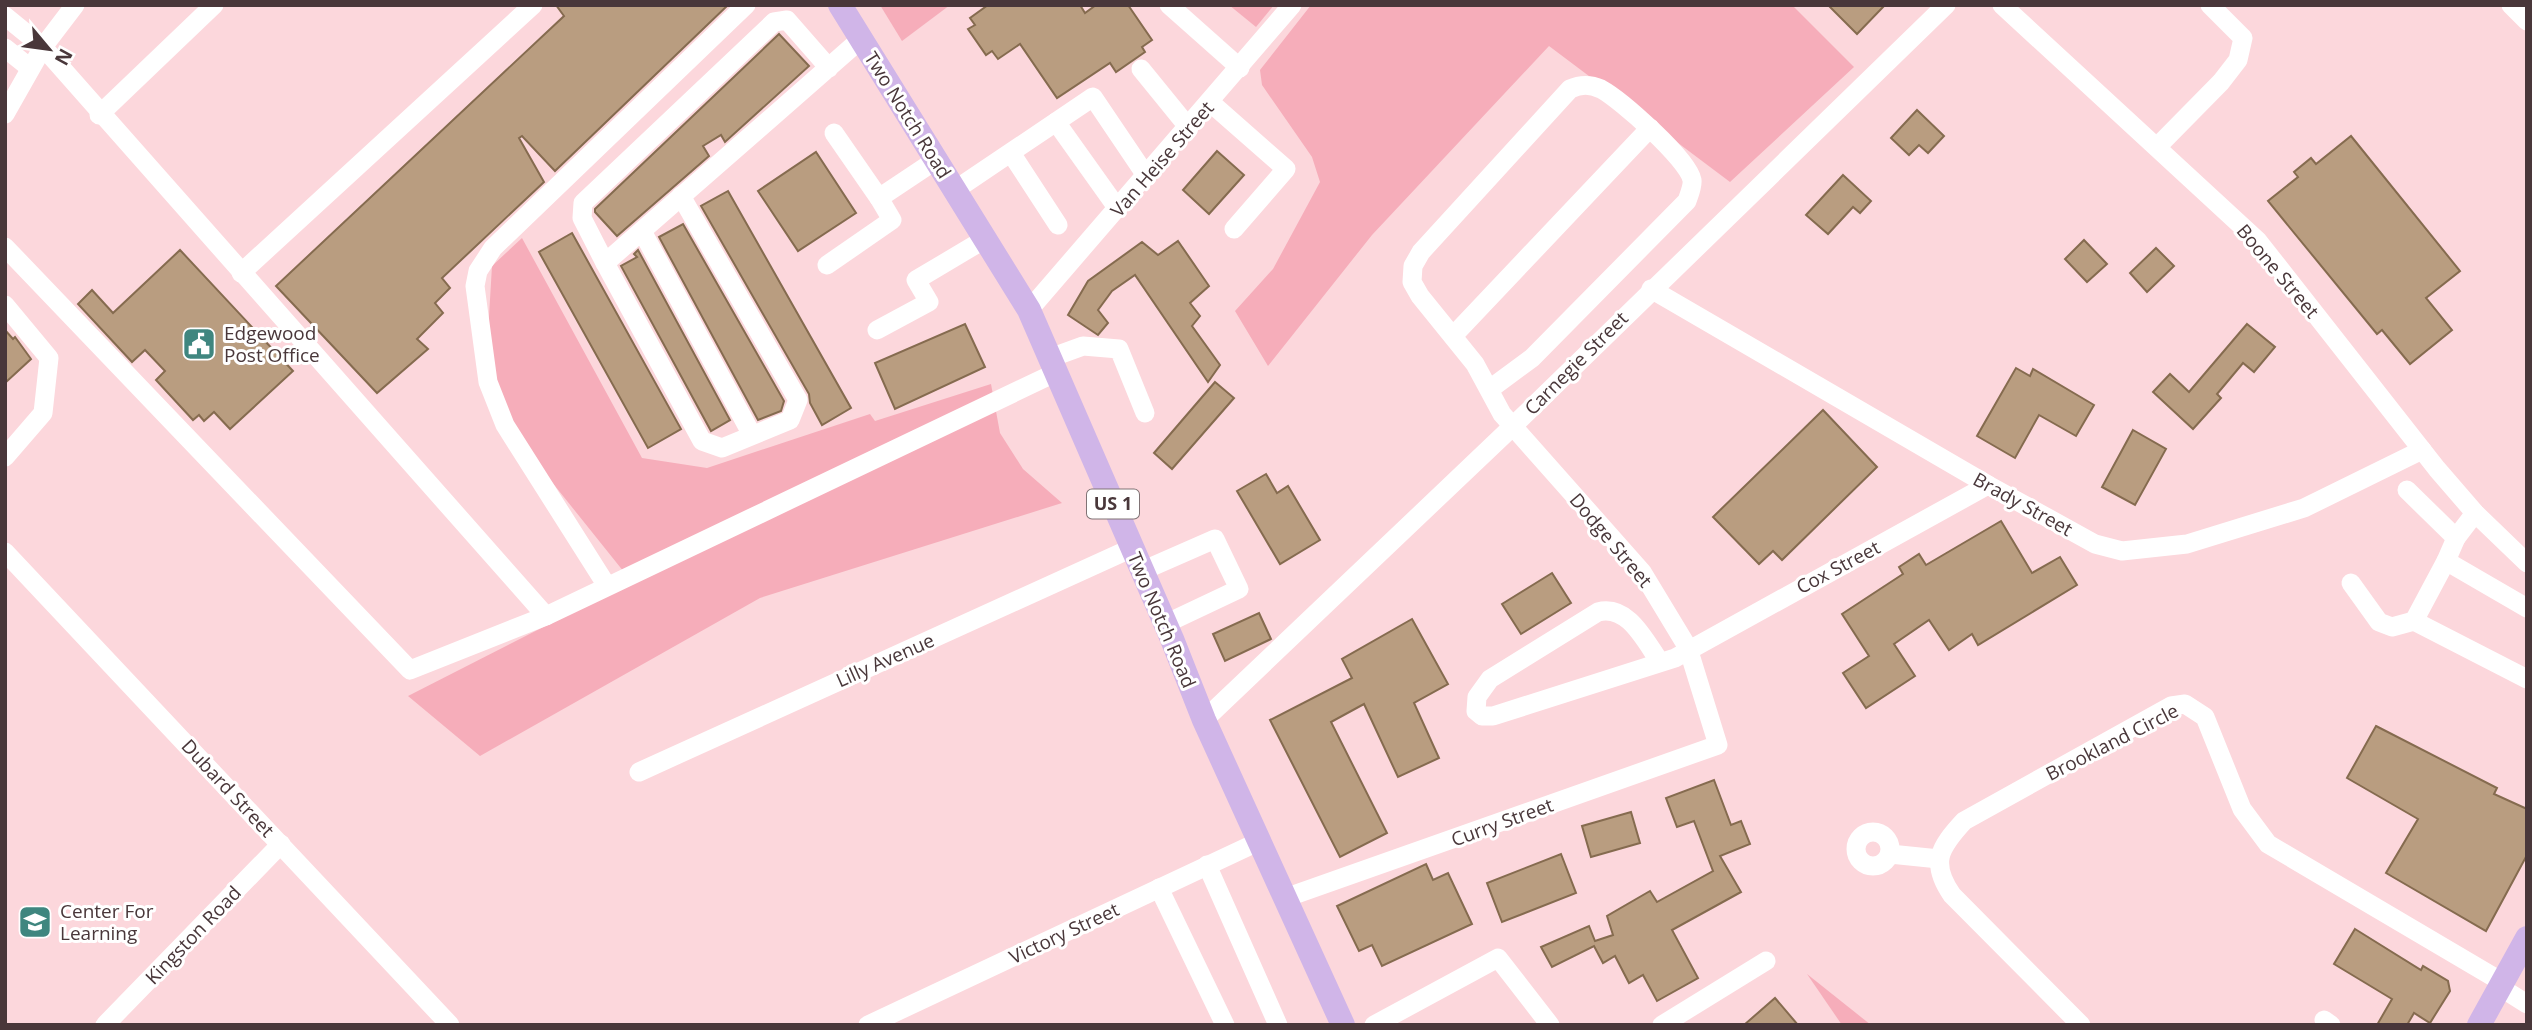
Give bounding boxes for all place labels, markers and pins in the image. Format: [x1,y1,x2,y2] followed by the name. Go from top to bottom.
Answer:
[224,320,320,368] place label: Edgewood Post Office
[180,325,218,363] public building icon: Edgewood Post Office
[60,898,154,946] place label: Center For Learning
[16,903,54,941] school or university icon: Center For Learning

